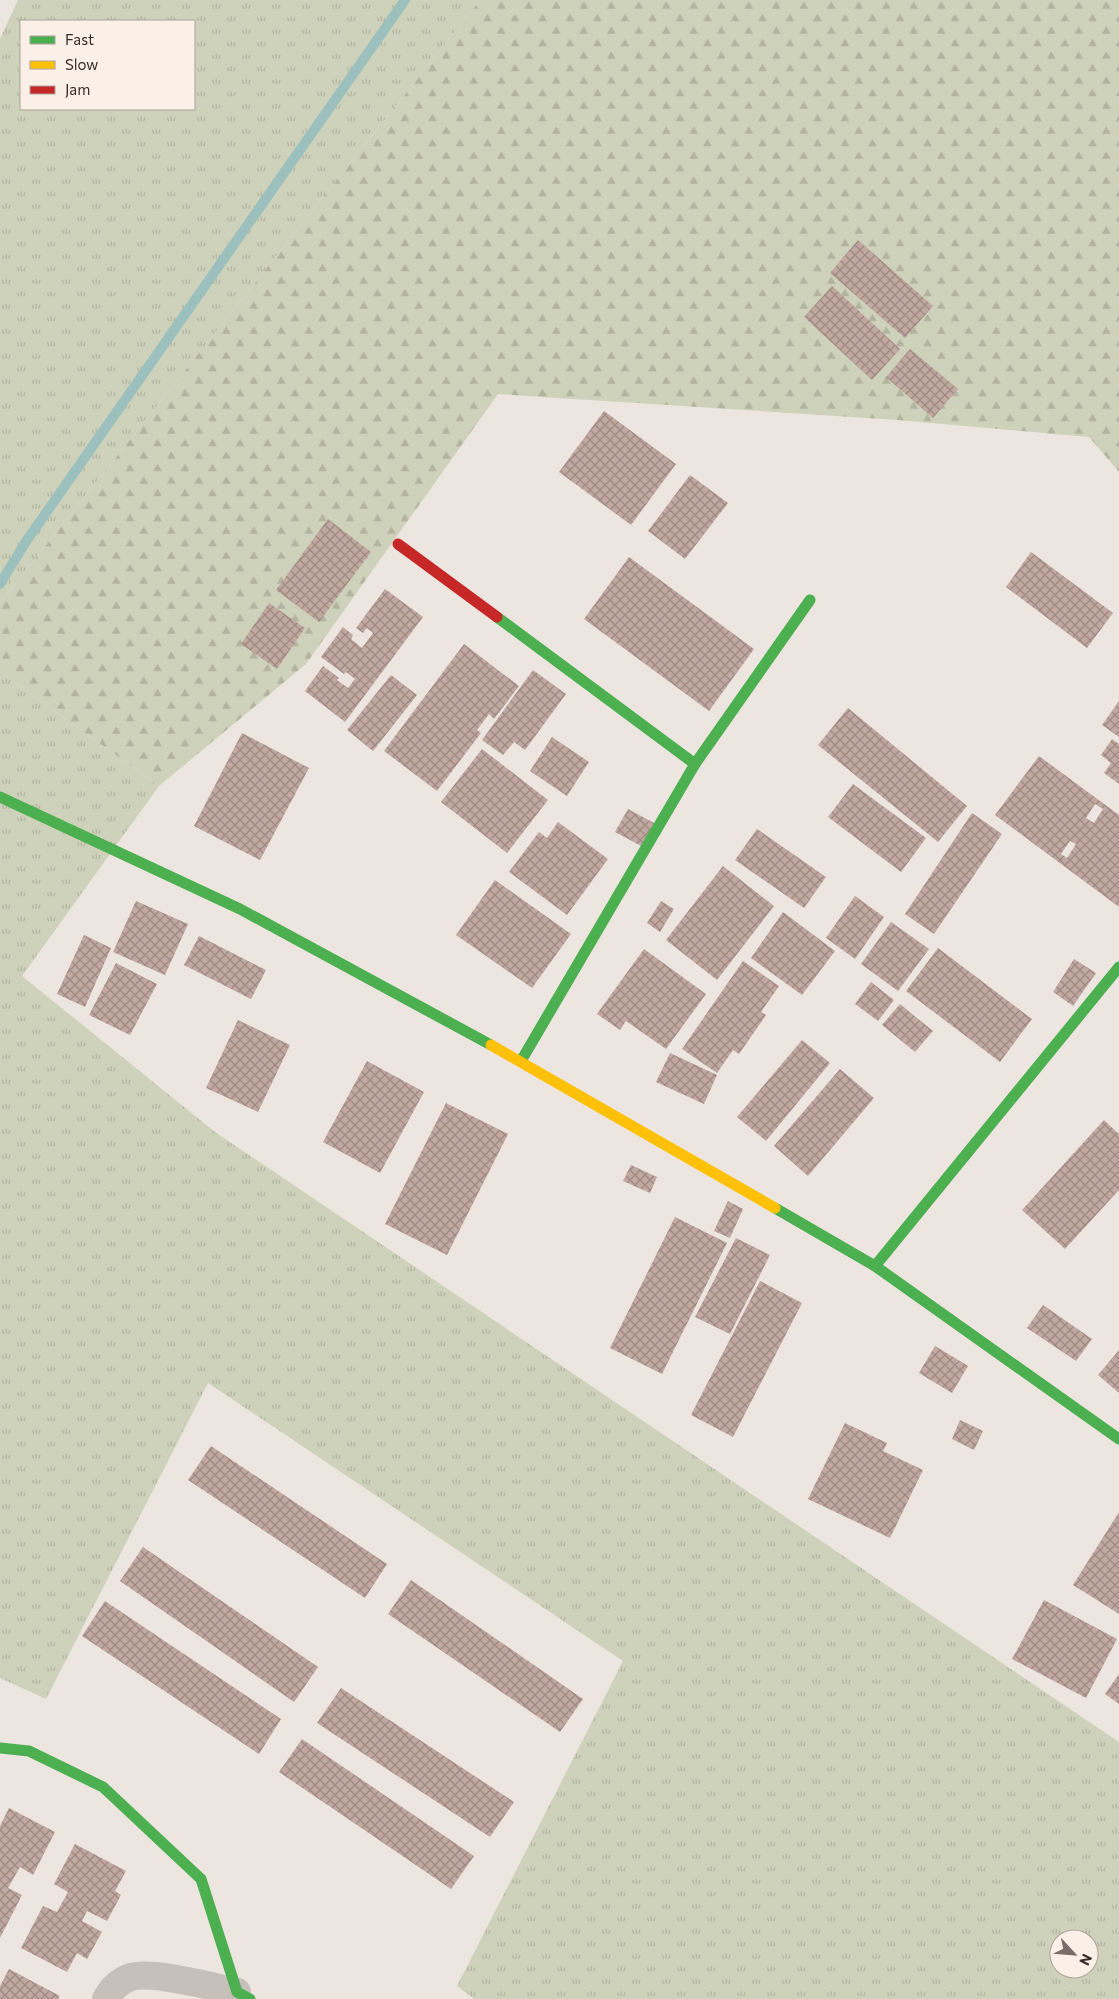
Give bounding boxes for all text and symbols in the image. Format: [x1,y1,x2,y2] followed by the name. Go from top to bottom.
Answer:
[20,20,195,110] legend
[65,30,94,48] text: Fast
[65,55,98,73] text: Slow
[65,80,90,98] text: Jam
[1049,1929,1099,1979] north arrow
[1076,1951,1096,1968] text: N

